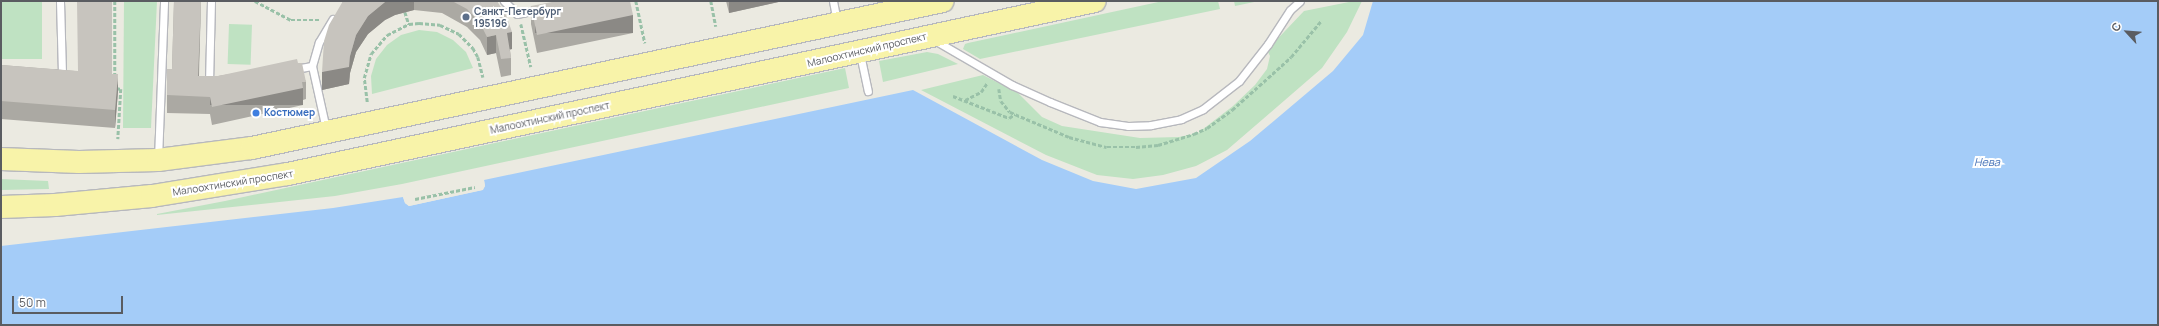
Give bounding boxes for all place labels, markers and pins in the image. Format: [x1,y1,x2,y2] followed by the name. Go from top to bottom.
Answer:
[474,5,561,28] place label: Санкт-Петербург 195196
[461,12,471,22] marker: Санкт-Петербург 195196
[264,107,315,119] place label: Костюмер
[251,108,261,118] marker: Костюмер

